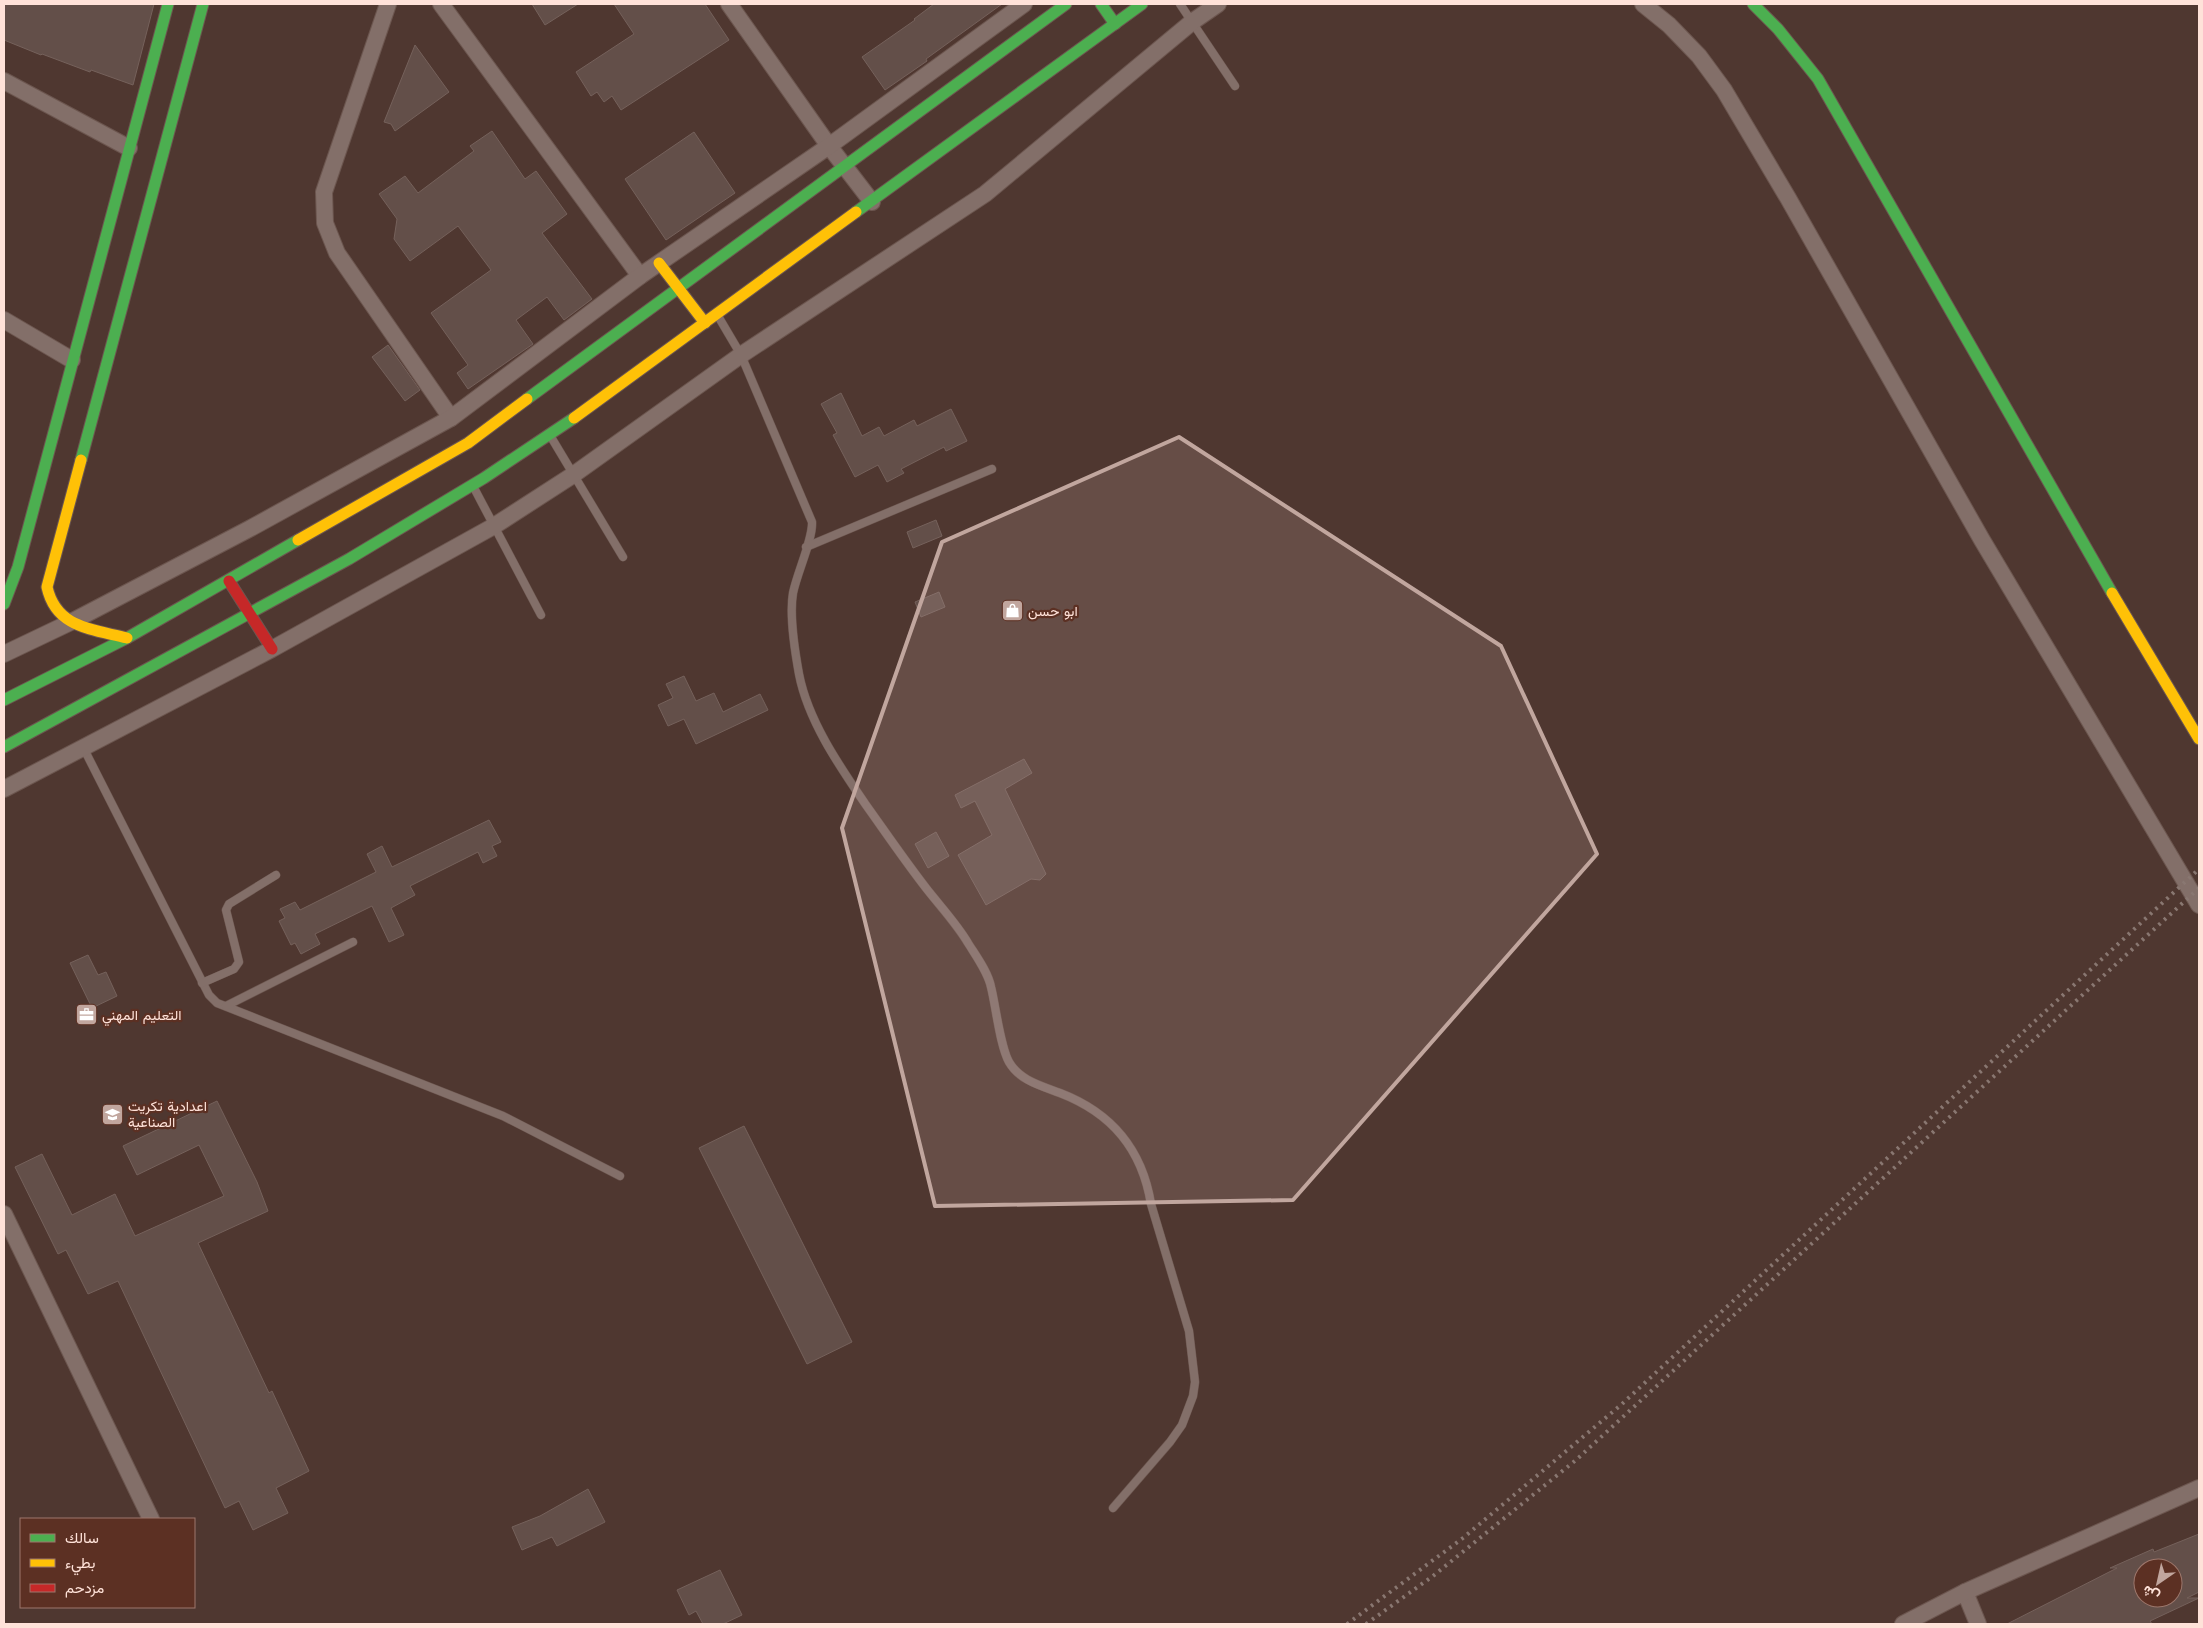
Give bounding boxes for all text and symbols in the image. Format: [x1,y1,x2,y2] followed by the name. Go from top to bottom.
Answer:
[1000,599,1024,623] shop icon: ابو حسن
[1028,603,1078,620] place label: ابو حسن
[74,1003,98,1027] office icon: التعليم المهني
[102,1007,182,1027] place label: التعليم المهني
[128,1098,207,1130] place label: اعدادية تكريت الصناعية
[100,1102,124,1126] school or university icon: اعدادية تكريت الصناعية
[20,1518,195,1608] legend
[65,1529,99,1547] text: سالك
[65,1554,95,1576] text: بطيء
[2133,1558,2183,1608] north arrow
[65,1579,104,1598] text: مزدحم
[2139,1582,2163,1605] text: ش

